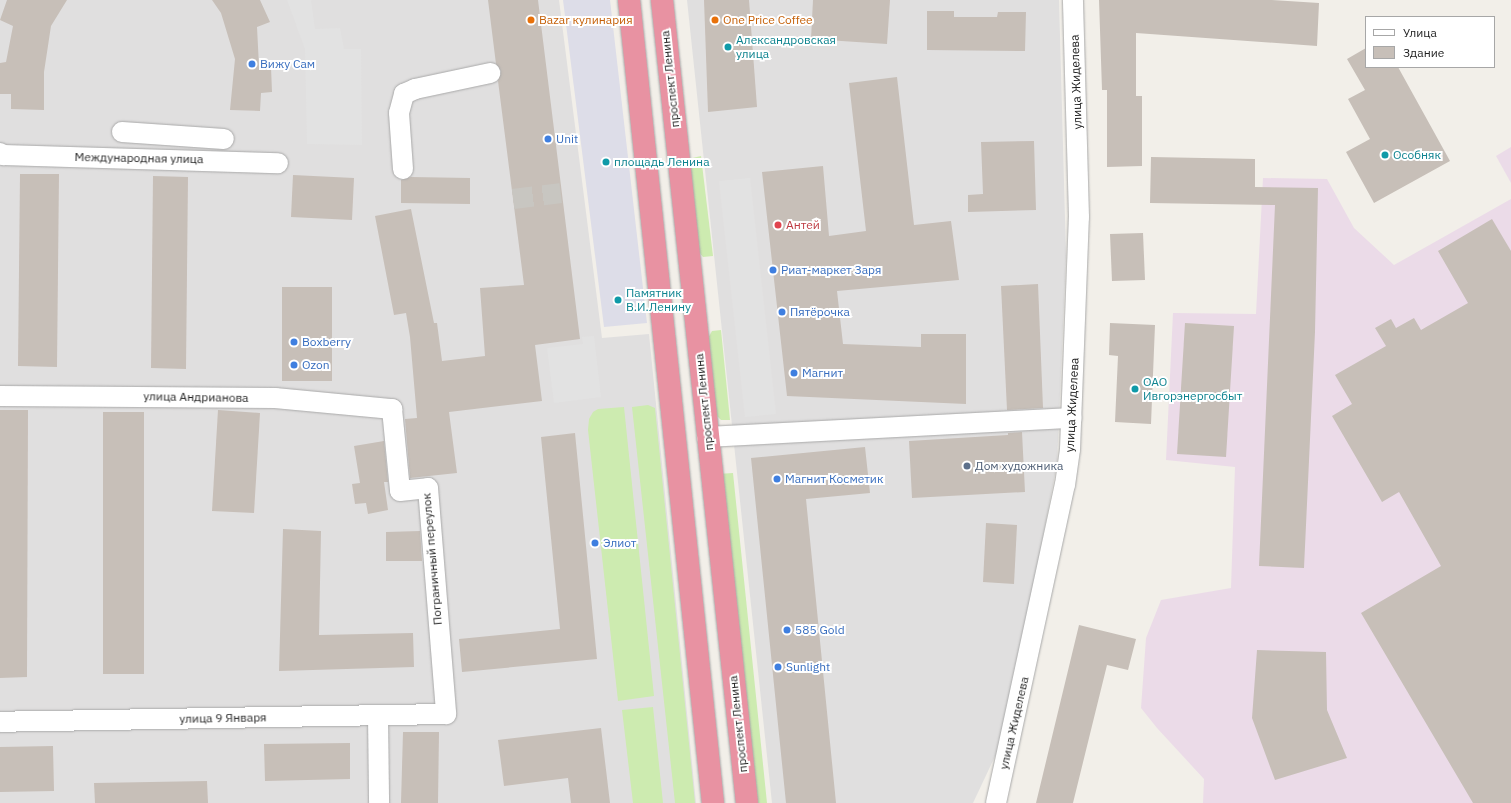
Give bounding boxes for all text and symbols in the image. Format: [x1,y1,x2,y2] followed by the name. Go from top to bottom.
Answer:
[539,13,633,27] place label: Bazar кулинария
[723,13,813,27] place label: One Price Coffee
[526,15,536,25] marker: Bazar кулинария
[710,15,720,25] marker: One Price Coffee
[1365,16,1495,68] legend
[1403,25,1437,40] text: Улица
[658,30,682,128] street label: проспект Ленина
[736,33,836,61] place label: Александровская улица
[1067,34,1085,130] street label: улица Жиделева
[723,42,733,52] marker: Александровская улица
[1403,45,1444,60] text: Здание
[260,57,315,71] place label: Вижу Сам
[247,59,257,69] marker: Вижу Сам
[556,132,578,146] place label: Unit
[543,134,553,144] marker: Unit
[1393,148,1441,162] place label: Особняк
[74,150,204,166] street label: Международная улица
[1380,150,1390,160] marker: Особняк
[614,155,710,169] place label: площадь Ленина
[601,157,611,167] marker: площадь Ленина
[786,218,820,232] place label: Антей
[773,220,783,230] marker: Антей
[781,263,881,277] place label: Риат-маркет Заря
[768,265,778,275] marker: Риат-маркет Заря
[626,286,691,314] place label: Памятник В.И.Ленину
[613,295,623,305] marker: Памятник В.И.Ленину
[790,305,850,319] place label: Пятёрочка
[777,307,787,317] marker: Пятёрочка
[302,335,351,349] place label: Boxberry
[289,337,299,347] marker: Boxberry
[692,353,716,451] street label: проспект Ленина
[1062,357,1082,453] street label: улица Жиделева
[302,358,329,372] place label: Ozon
[289,360,299,370] marker: Ozon
[802,366,843,380] place label: Магнит
[789,368,799,378] marker: Магнит
[1143,375,1242,403] place label: ОАО Ивгорэнергосбыт
[1130,384,1140,394] marker: ОАО Ивгорэнергосбыт
[143,389,249,405] street label: улица Андрианова
[975,459,1063,473] place label: Дом художника
[962,461,972,471] marker: Дом художника
[785,472,883,486] place label: Магнит Косметик
[772,474,782,484] marker: Магнит Косметик
[419,492,445,626] street label: Пограничный переулок
[603,536,637,550] place label: Элиот
[590,538,600,548] marker: Элиот
[795,623,845,637] place label: 585 Gold
[782,625,792,635] marker: 585 Gold
[786,660,830,674] place label: Sunlight
[773,662,783,672] marker: Sunlight
[726,675,750,773] street label: проспект Ленина
[996,675,1032,771] street label: улица Жиделева
[179,710,267,726] street label: улица 9 Января

